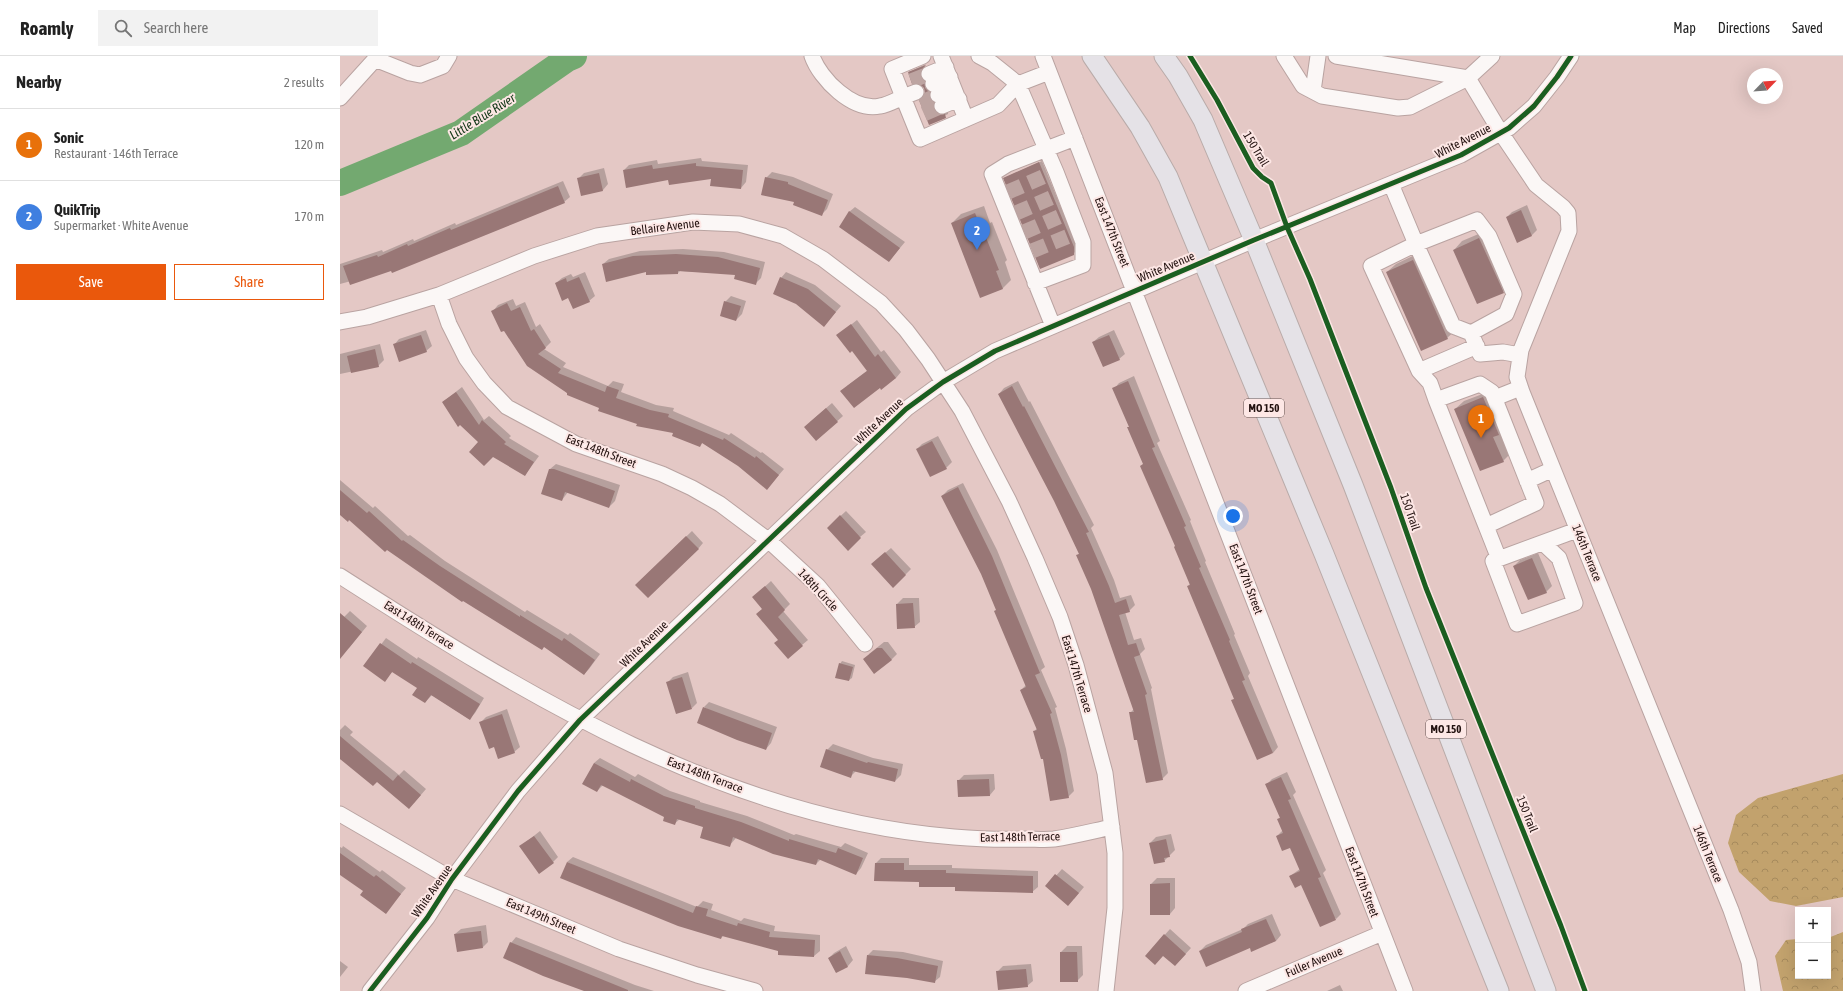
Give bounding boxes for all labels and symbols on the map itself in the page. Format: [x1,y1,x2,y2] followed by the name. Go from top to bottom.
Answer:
[1747,68,1783,104] north arrow
[447,90,519,143] water label: Little Blue River
[1433,121,1493,161] street label: White Avenue
[1240,129,1272,170] street label: 150 Trail
[1092,195,1133,270] street label: East 147th Street
[630,216,700,238] street label: Bellaire Avenue
[964,217,990,250] pin: 2
[1135,249,1197,285] street label: White Avenue
[852,395,906,447] street label: White Avenue
[1244,399,1284,417] road number: MO 150
[1468,405,1494,438] pin: 1
[564,431,639,471] street label: East 148th Street
[1397,492,1423,533] street label: 150 Trail
[1223,506,1243,526] your location
[1569,522,1605,584] street label: 146th Terrace
[1226,542,1266,617] street label: East 147th Street
[795,566,841,614] street label: 148th Circle
[381,598,457,652] street label: East 148th Terrace
[617,618,671,670] street label: White Avenue
[1059,634,1095,714] street label: East 147th Terrace
[1426,720,1466,738] road number: MO 150
[665,754,745,796] street label: East 148th Terrace
[1513,794,1541,835] street label: 150 Trail
[1690,823,1726,885] street label: 146th Terrace
[980,829,1060,845] street label: East 148th Terrace
[1342,845,1382,920] street label: East 147th Street
[409,862,455,920] street label: White Avenue
[504,895,578,937] street label: East 149th Street
[1283,944,1345,980] street label: Fuller Avenue

